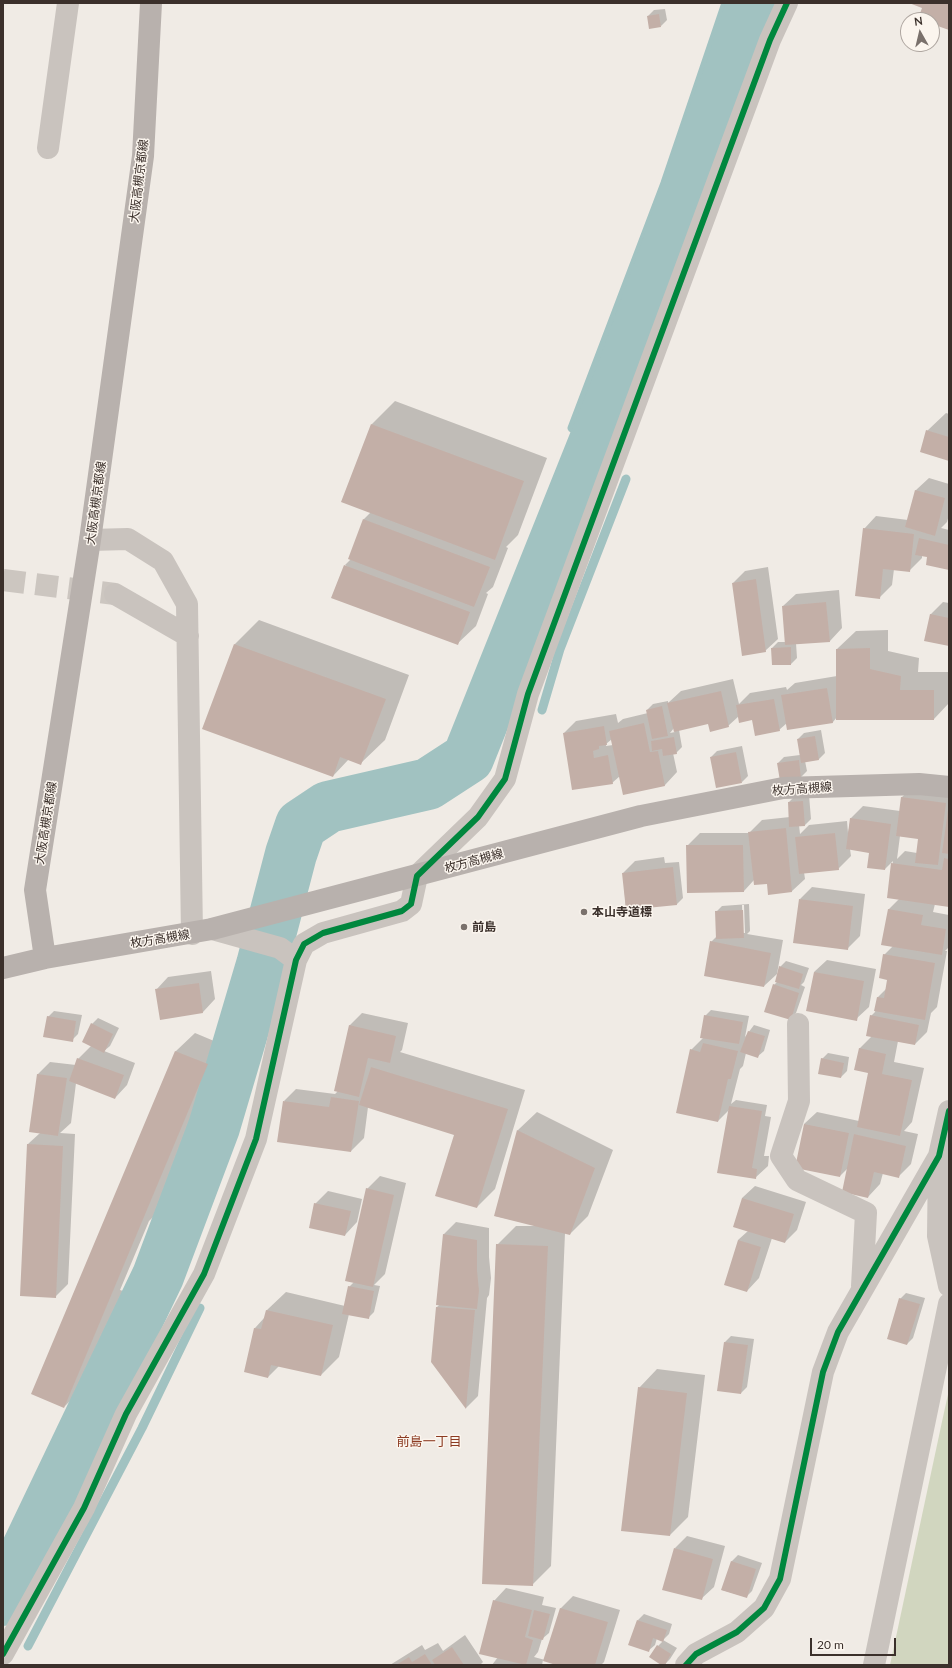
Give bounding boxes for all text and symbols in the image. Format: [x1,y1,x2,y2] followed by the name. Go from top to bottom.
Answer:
[900,12,940,52] north arrow
[913,14,923,28] text: N
[127,138,151,224] street label: 大阪高槻京都線
[83,460,109,546] street label: 大阪高槻京都線
[32,780,60,866] street label: 大阪高槻京都線
[772,780,832,798] street label: 枚方高槻線
[443,846,505,876] street label: 枚方高槻線
[592,905,652,919] place label: 本山寺道標
[579,907,589,917] marker: 本山寺道標
[472,920,496,934] place label: 前島
[459,922,469,932] marker: 前島
[129,927,191,951] street label: 枚方高槻線
[397,1434,461,1450] district label: 前島一丁目
[812,1630,898,1656] scale bar
[817,1637,844,1652] text: 20 m

